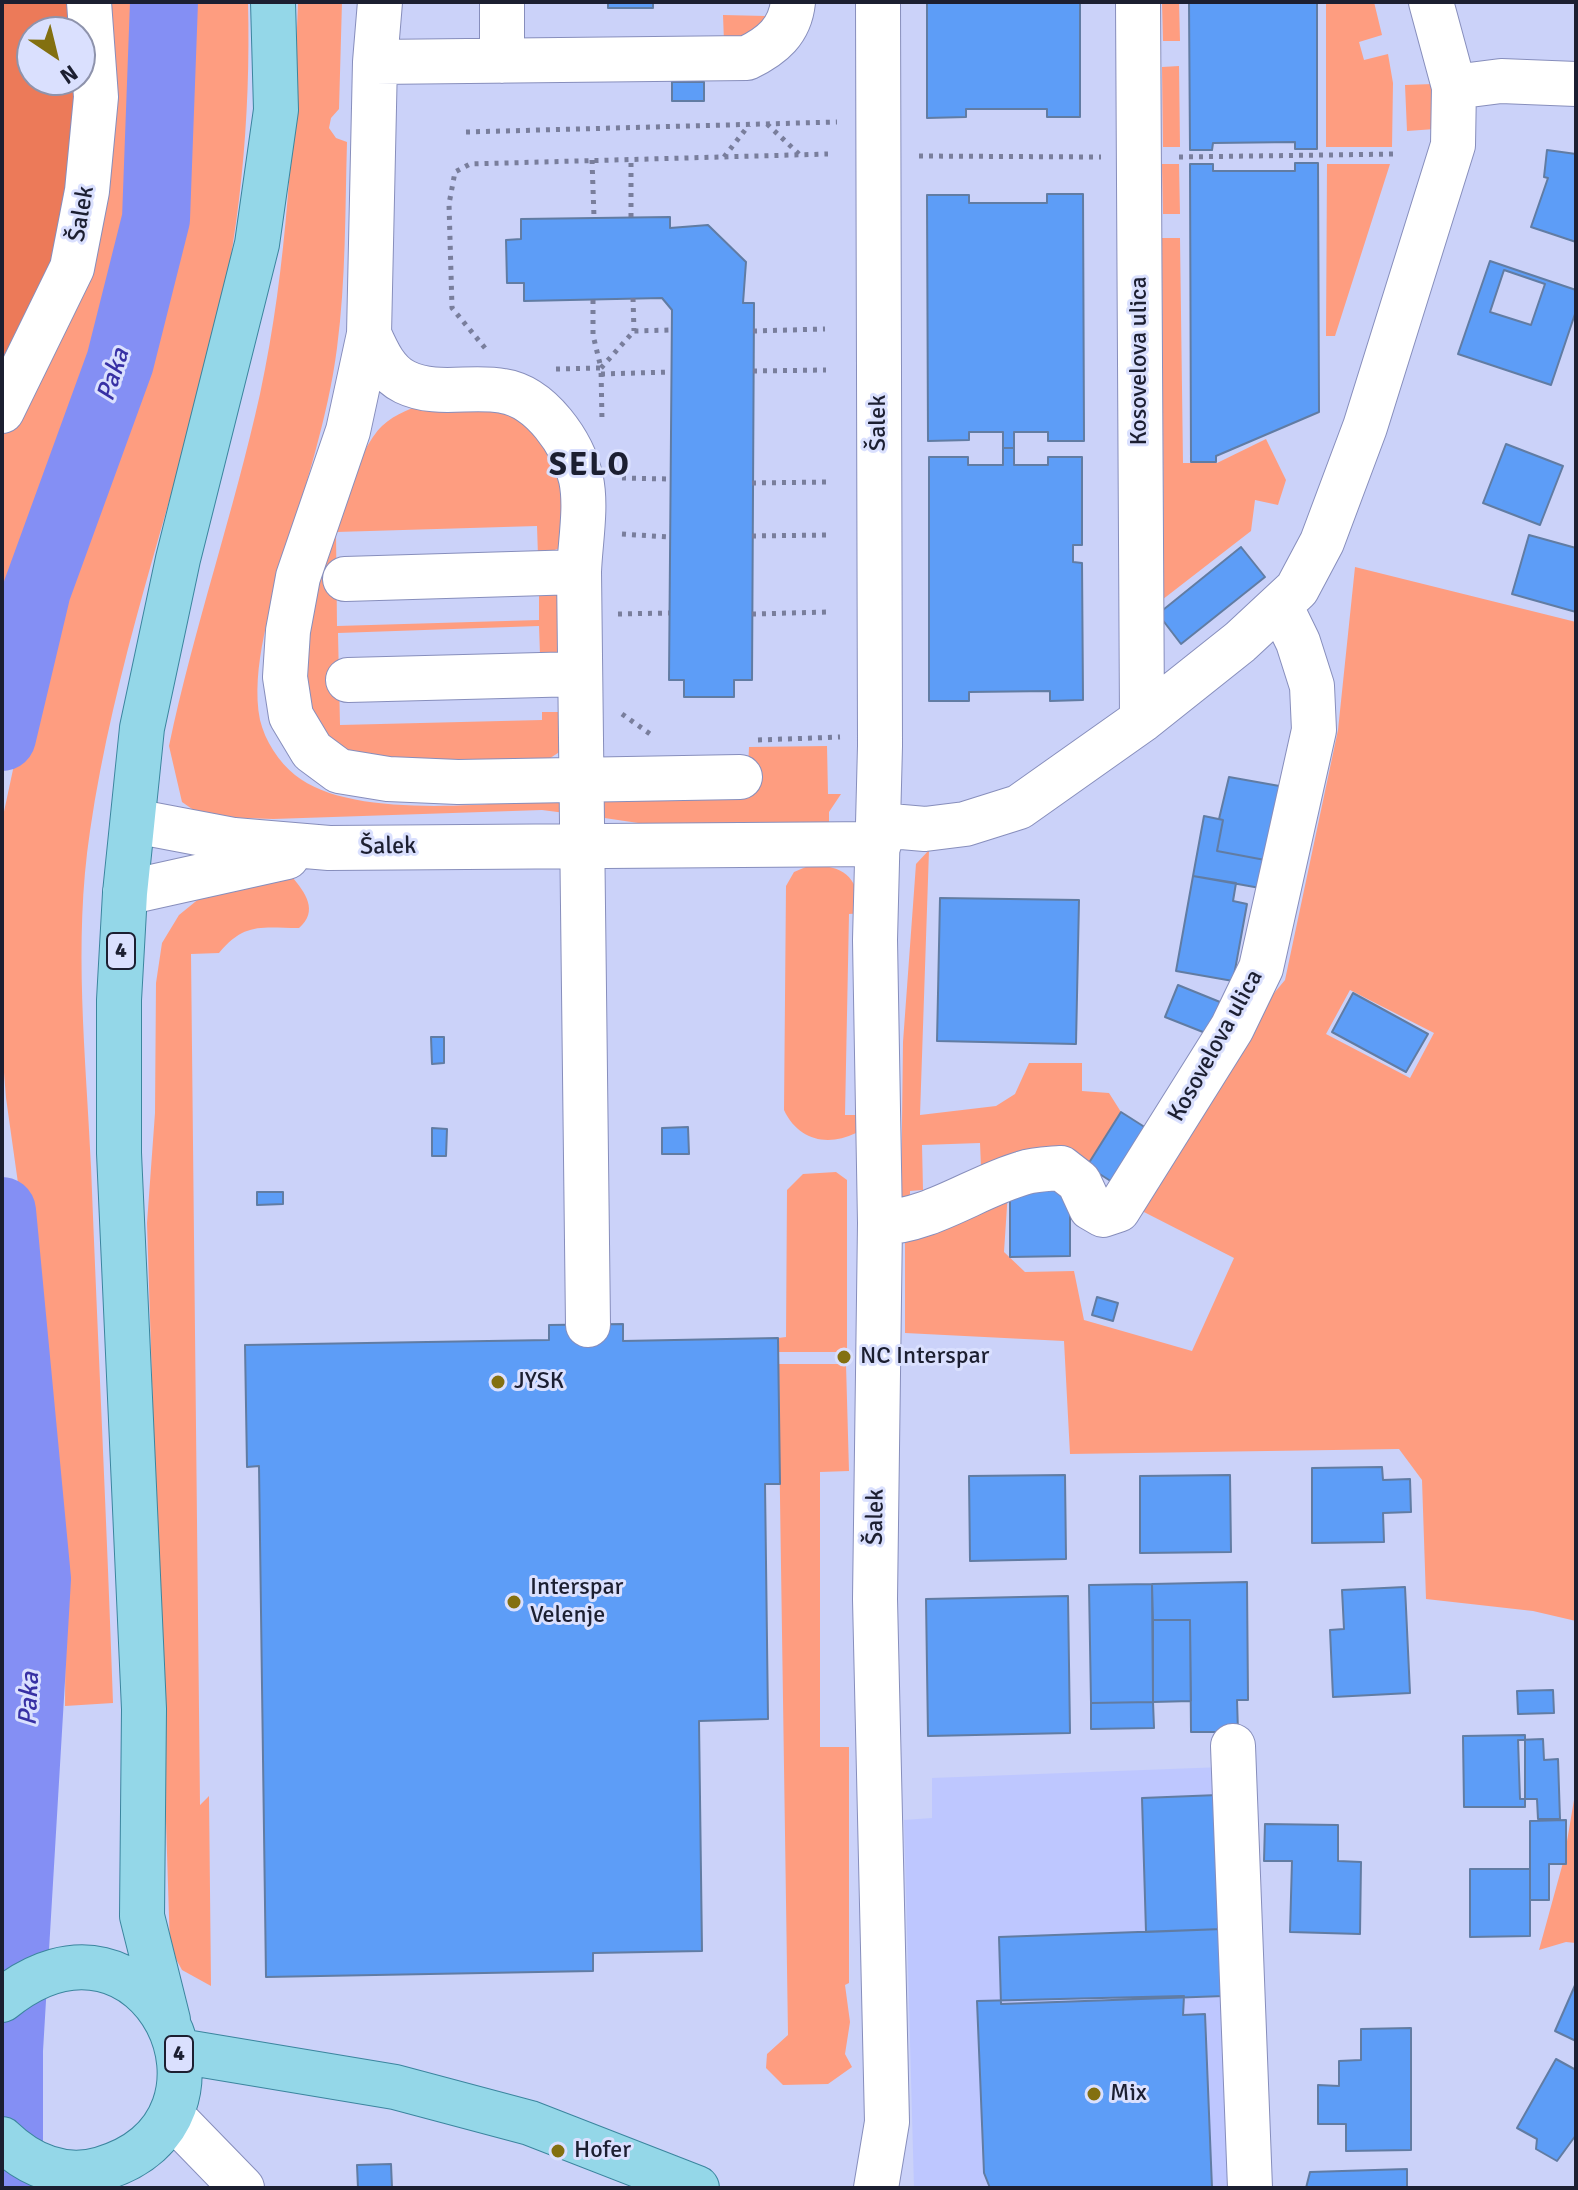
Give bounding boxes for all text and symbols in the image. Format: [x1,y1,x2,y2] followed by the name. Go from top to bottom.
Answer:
[16,16,96,96] north arrow
[55,59,83,90] text: N
[63,184,101,244] street label: Šalek
[1126,276,1154,446] street label: Kosovelova ulica
[91,345,137,405] water label: Paka
[865,395,893,451] street label: Šalek
[549,448,631,486] district label: SELO
[360,832,416,862] street label: Šalek
[107,933,135,969] road number: 4
[1162,965,1270,1127] street label: Kosovelova ulica
[860,1343,989,1371] place label: NC Interspar
[835,1348,853,1366] marker: NC Interspar
[514,1368,564,1396] place label: JYSK
[489,1373,507,1391] marker: JYSK
[861,1489,891,1545] street label: Šalek
[530,1574,623,1630] place label: Interspar Velenje
[505,1593,523,1611] marker: Interspar Velenje
[13,1671,47,1727] water label: Paka
[165,2036,193,2072] road number: 4
[1110,2080,1147,2108] place label: Mix
[1085,2085,1103,2103] marker: Mix
[574,2137,631,2165] place label: Hofer
[549,2142,567,2160] marker: Hofer

